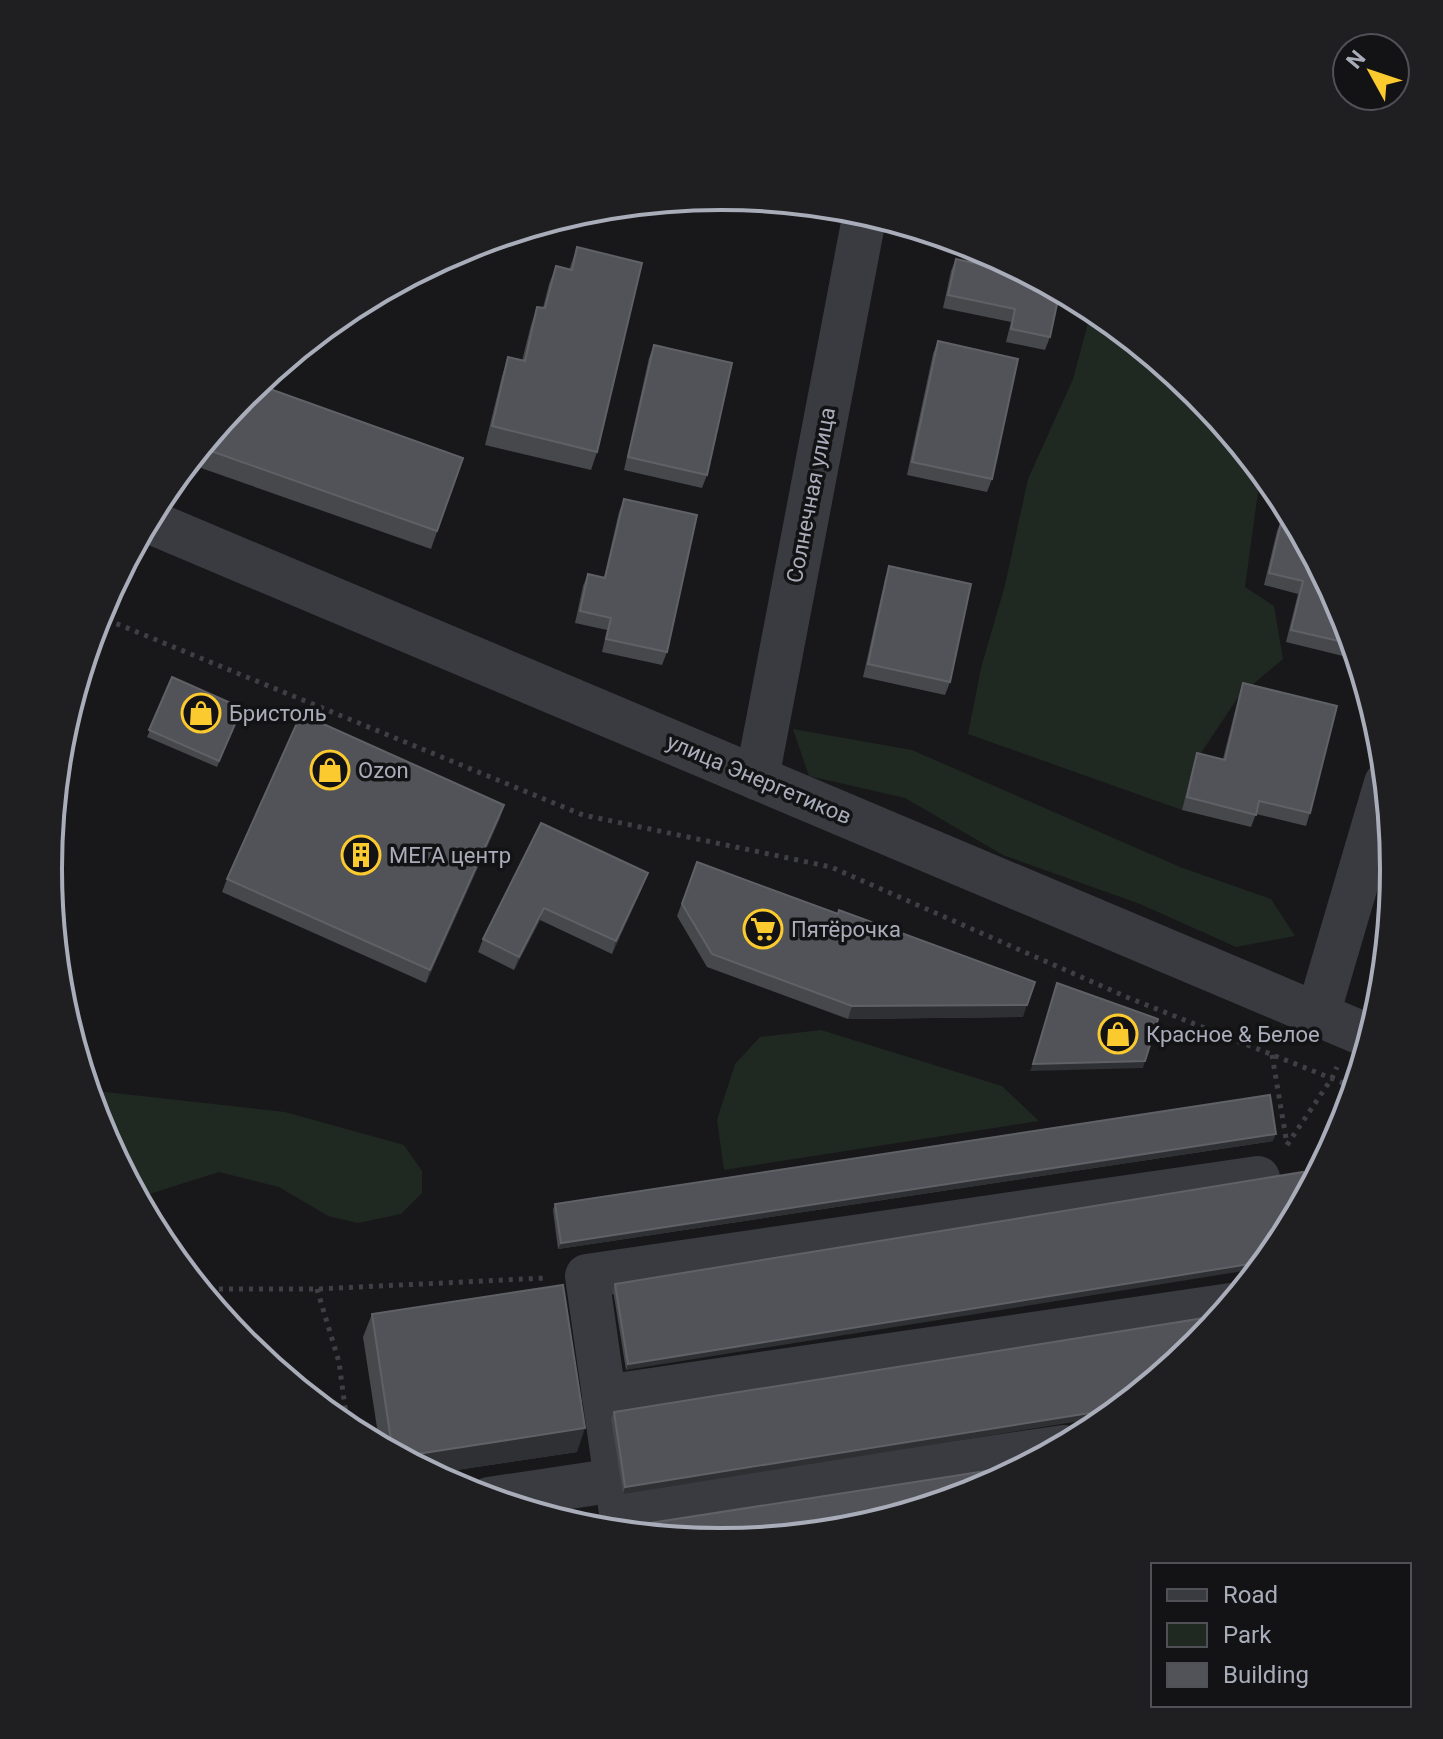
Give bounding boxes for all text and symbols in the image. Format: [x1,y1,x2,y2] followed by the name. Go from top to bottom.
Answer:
[1331,32,1411,112] north arrow
[1341,45,1371,73] text: N
[782,405,840,585] street label: Солнечная улица
[180,692,222,734] shop icon: Бристоль
[229,701,327,726] place label: Бристоль
[663,729,855,829] street label: улица Энергетиков
[309,749,351,791] shop icon: Ozon
[358,758,409,783] place label: Ozon
[340,834,382,876] building icon: МЕГА центр
[389,843,511,868] place label: МЕГА центр
[742,908,784,950] supermarket icon: Пятёрочка
[791,917,901,942] place label: Пятёрочка
[1097,1013,1139,1055] shop icon: Красное & Белое
[1146,1022,1320,1047] place label: Красное & Белое
[1151,1563,1411,1707] legend
[1223,1581,1278,1609] text: Road
[1223,1621,1272,1649] text: Park
[1223,1661,1309,1689] text: Building

